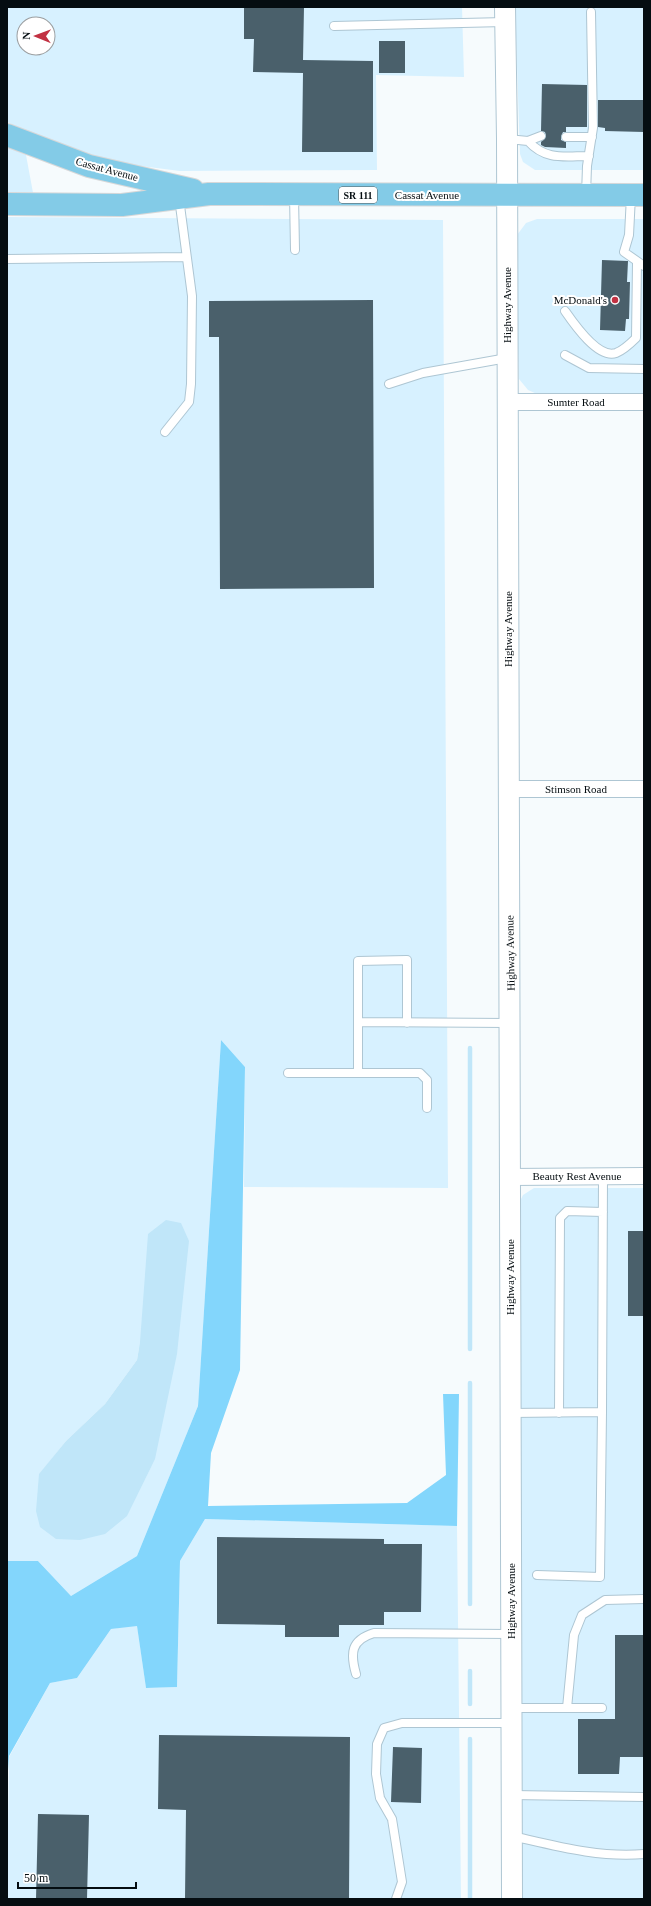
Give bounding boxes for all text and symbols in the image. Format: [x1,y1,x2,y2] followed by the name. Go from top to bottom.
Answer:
[16,16,56,56] north arrow
[20,32,32,40] text: N
[74,155,140,183] street label: Cassat Avenue
[339,187,377,203] road number: SR 111
[395,189,459,201] street label: Cassat Avenue
[501,267,513,343] street label: Highway Avenue
[554,294,607,306] place label: McDonald's
[610,295,620,305] marker: McDonald's
[547,396,605,408] street label: Sumter Road
[502,591,514,667] street label: Highway Avenue
[545,783,608,795] street label: Stimson Road
[503,915,517,991] street label: Highway Avenue
[533,1170,622,1182] street label: Beauty Rest Avenue
[504,1239,516,1315] street label: Highway Avenue
[505,1563,517,1639] street label: Highway Avenue
[18,1864,136,1890] scale bar
[24,1871,49,1885] text: 50 m

